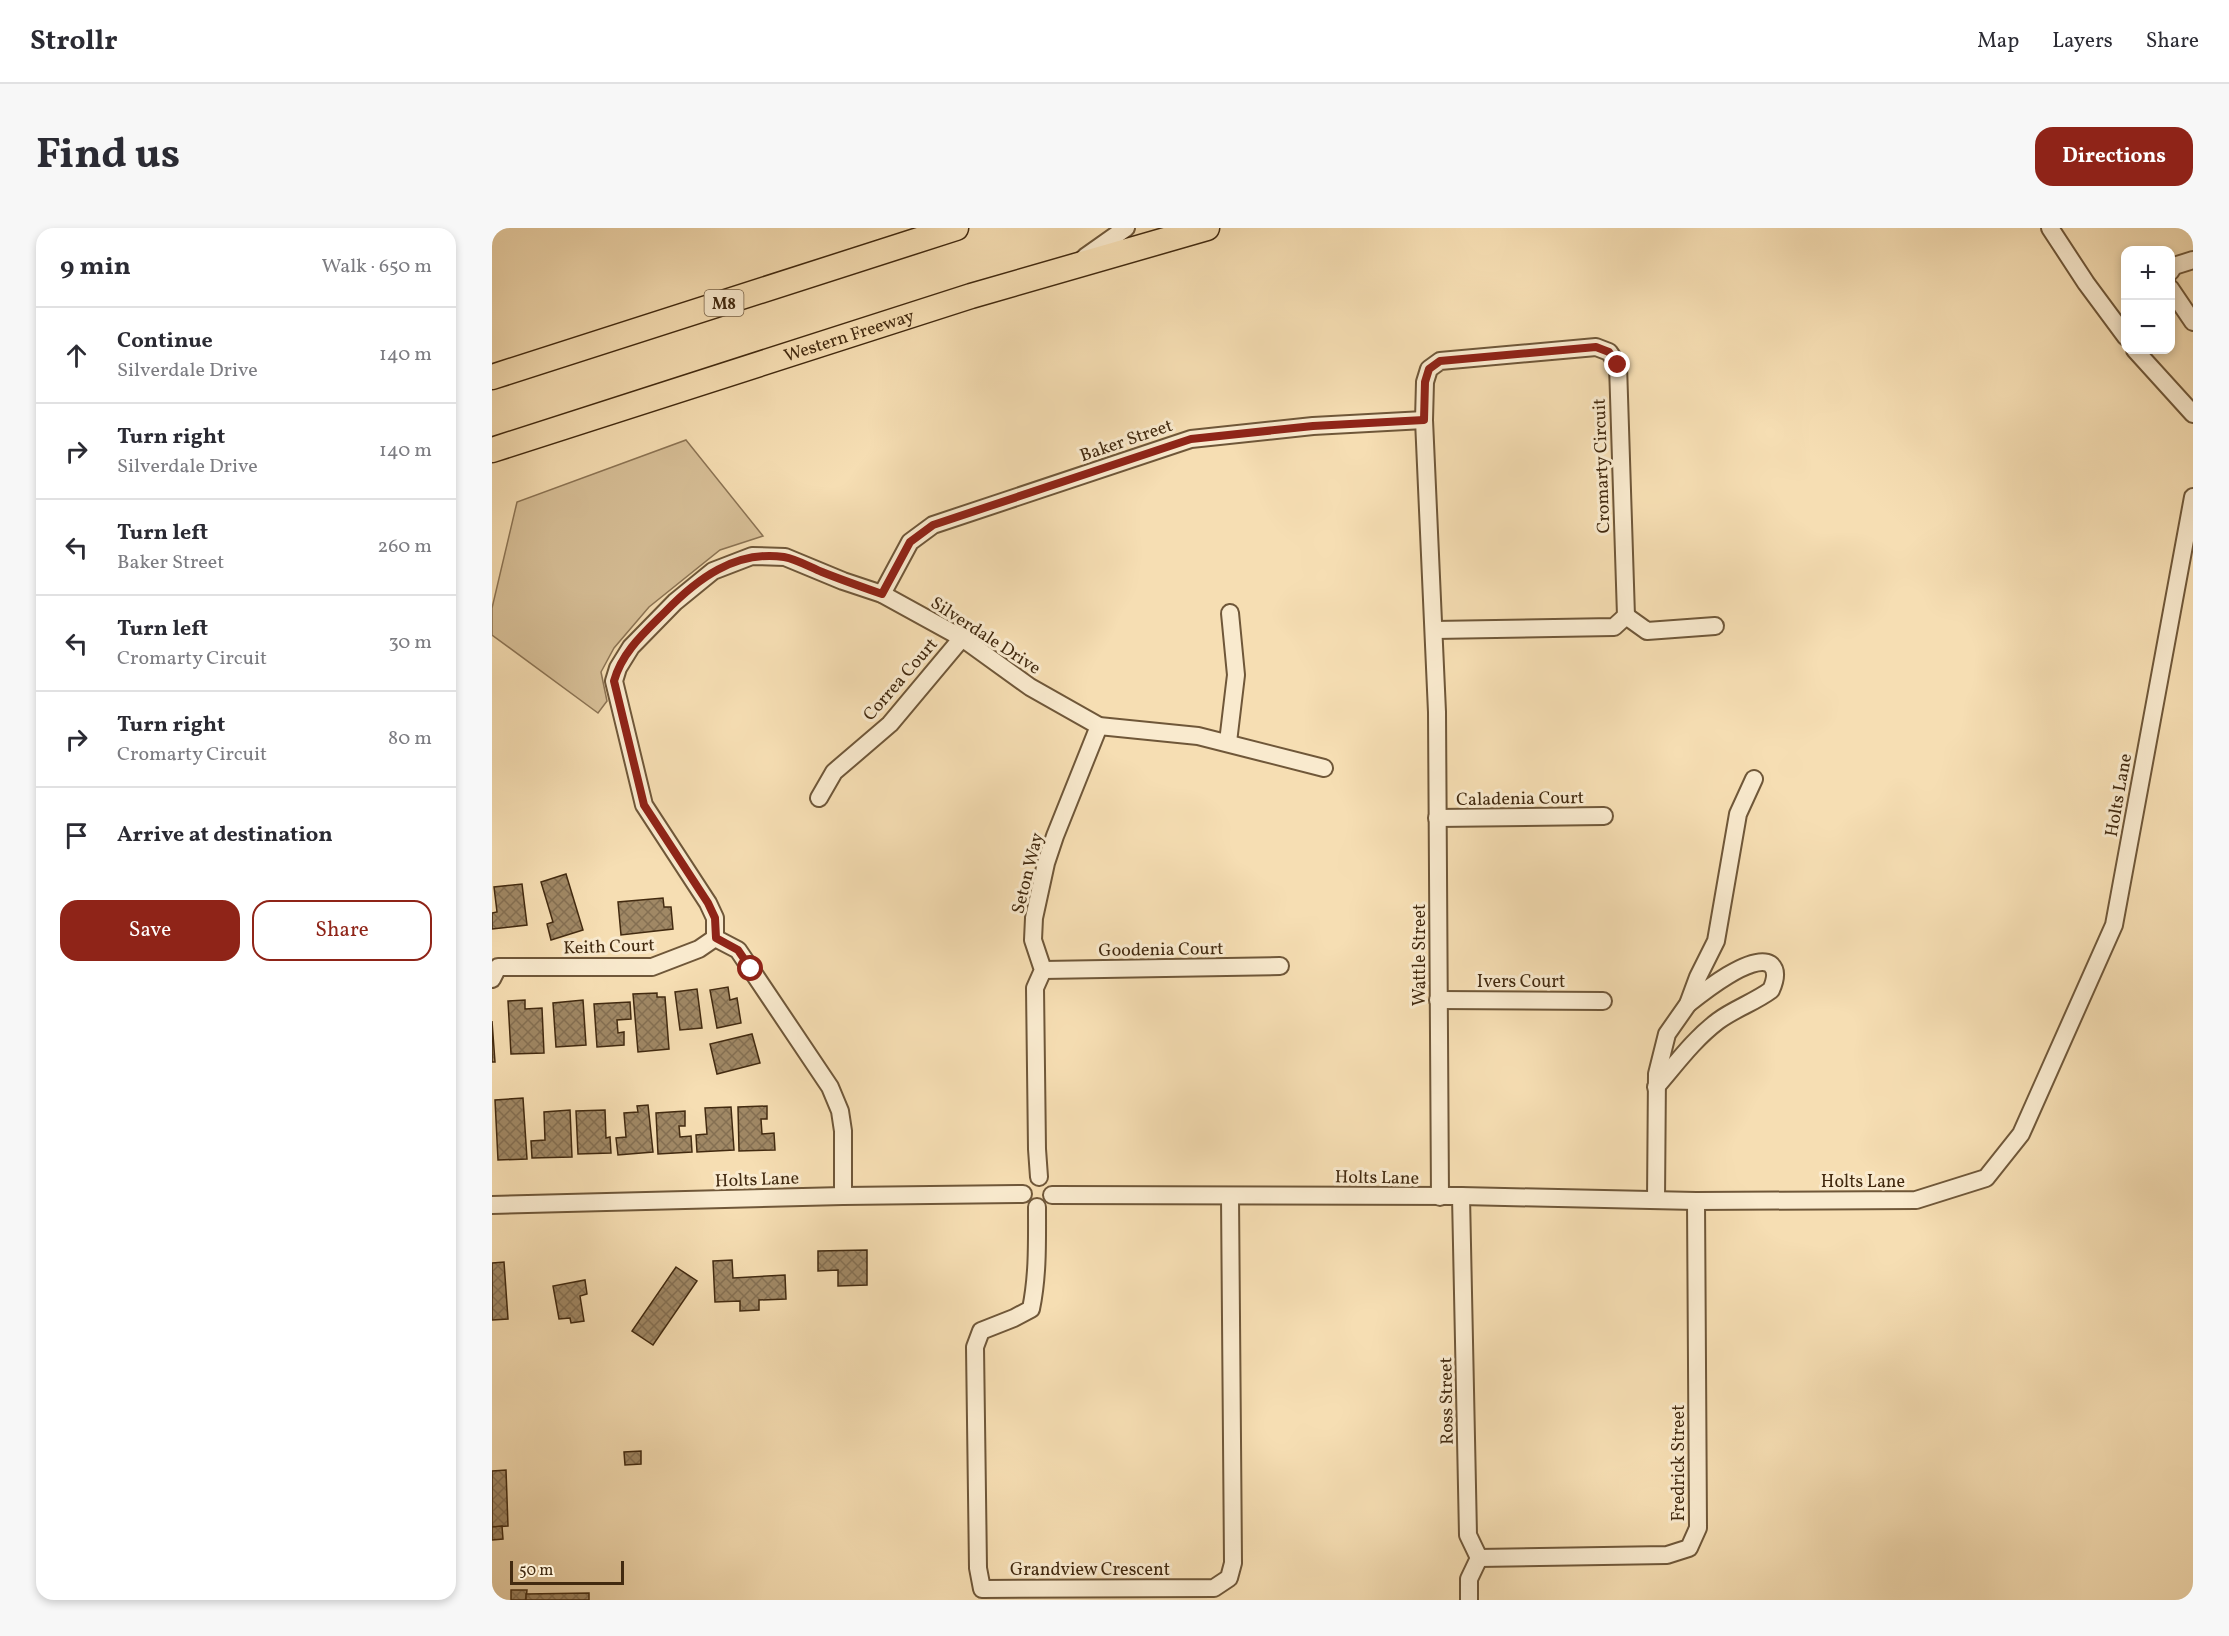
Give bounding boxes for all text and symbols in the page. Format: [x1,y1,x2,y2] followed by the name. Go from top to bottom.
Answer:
[30,22,118,61] text: Strollr
[1977,27,2019,56] text: Map
[2052,27,2113,56] text: Layers
[2146,27,2199,56] text: Share
[36,127,180,186] text: Find us
[2035,127,2193,186] button: Directions
[2121,246,2175,354] map controls
[2121,246,2175,300] button: +
[60,249,131,285] text: 9 min
[322,253,432,281] text: Walk · 650 m
[704,290,744,316] road number: M8
[2121,300,2175,354] button: −
[781,304,918,369] street label: Western Freeway
[117,326,213,357] text: Continue
[60,339,93,372] icon: ahead
[379,341,432,369] text: 140 m
[1604,351,1630,377] route end
[117,357,258,385] text: Silverdale Drive
[1588,398,1617,534] street label: Cromarty Circuit
[1077,414,1176,469] street label: Baker Street
[117,422,225,453] text: Turn right
[60,435,93,468] icon: right
[379,437,432,465] text: 140 m
[117,453,258,481] text: Silverdale Drive
[117,518,208,549] text: Turn left
[60,531,93,564] icon: left
[377,533,432,561] text: 260 m
[117,549,224,577] text: Baker Street
[925,591,1045,681] street label: Silverdale Drive
[117,614,208,645] text: Turn left
[60,627,93,660] icon: left
[388,629,432,657] text: 30 m
[858,633,944,727] street label: Correa Court
[117,645,267,673] text: Cromarty Circuit
[117,710,225,741] text: Turn right
[60,723,93,756] icon: right
[388,725,432,753] text: 80 m
[117,741,267,769] text: Cromarty Circuit
[2100,752,2139,839] street label: Holts Lane
[1456,786,1584,813] street label: Caladenia Court
[60,819,93,852] icon: arrive
[117,820,333,851] text: Arrive at destination
[1006,830,1051,917] street label: Seton Way
[60,900,240,961] button: Save
[252,900,432,961] button: Share
[1408,904,1433,1006] street label: Wattle Street
[563,933,655,962] street label: Keith Court
[1098,937,1224,964] street label: Goodenia Court
[737,955,763,981] route start
[1477,970,1565,995] street label: Ivers Court
[1335,1165,1419,1192] street label: Holts Lane
[715,1167,800,1194] street label: Holts Lane
[1821,1170,1905,1195] street label: Holts Lane
[1434,1357,1461,1445] street label: Ross Street
[1667,1405,1692,1521] street label: Fredrick Street
[510,1558,624,1586] scale bar
[1010,1558,1170,1583] street label: Grandview Crescent
[519,1560,553,1582] text: 50 m

